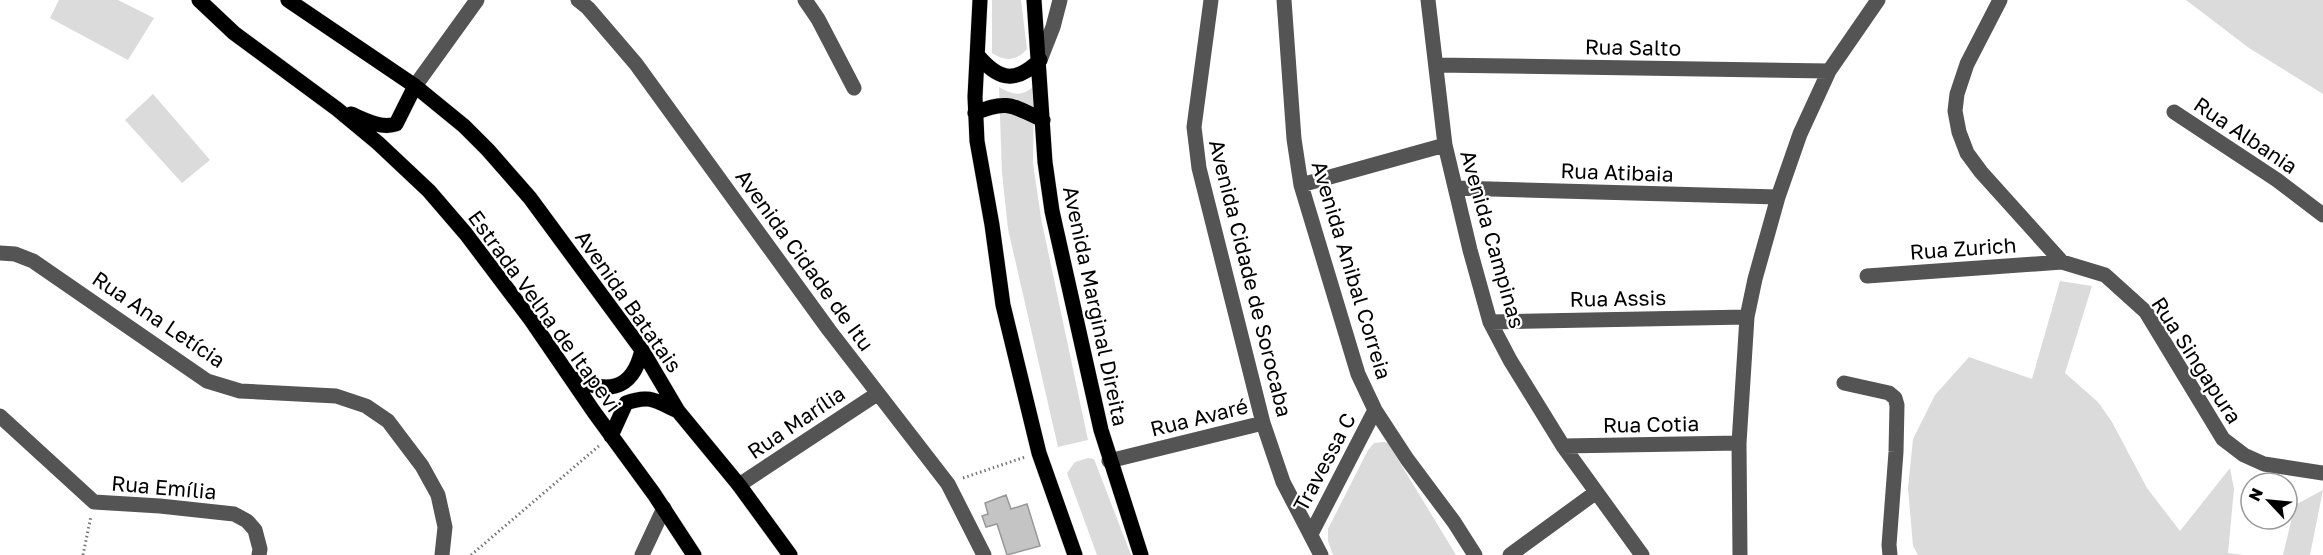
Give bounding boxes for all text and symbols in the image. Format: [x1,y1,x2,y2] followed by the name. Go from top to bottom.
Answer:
[1585,33,1681,61] street label: Rua Salto
[2189,91,2303,179] street label: Rua Albania
[1204,137,1298,419] street label: Avenida Cidade de Sorocaba
[1455,147,1531,331] street label: Avenida Campinas
[1560,157,1674,187] street label: Rua Atibaia
[1306,158,1398,382] street label: Avenida Anibal Correia
[730,164,880,356] street label: Avenida Cidade de Itu
[1058,184,1134,428] street label: Avenida Marginal Direita
[463,205,627,417] street label: Estrada Velha de Itapevi
[570,225,688,377] street label: Avenida Batatais
[1909,231,2017,265] street label: Rua Zurich
[88,265,230,373] street label: Rua Ana Letícia
[1569,284,1667,312] street label: Rua Assis
[2146,292,2248,428] street label: Rua Singapura
[742,380,850,464] street label: Rua Marília
[1148,392,1250,442] street label: Rua Avaré
[1287,408,1361,516] street label: Travessa C
[1603,410,1699,438] street label: Rua Cotia
[110,469,218,505] street label: Rua Emília
[2239,471,2299,531] north arrow
[2244,485,2267,504] text: N

